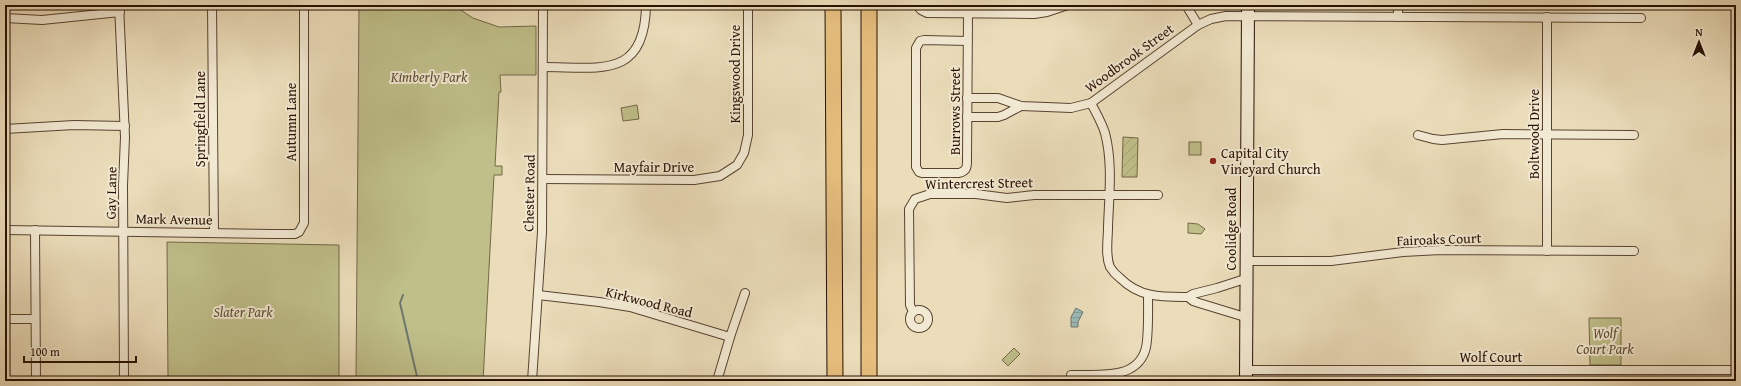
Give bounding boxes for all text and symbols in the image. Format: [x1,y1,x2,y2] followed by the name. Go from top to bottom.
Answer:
[1080,19,1178,97] street label: Woodbrook Street
[1679,22,1719,62] north arrow
[725,24,745,123] street label: Kingswood Drive
[1695,24,1703,40] text: N
[390,67,468,87] park label: Kimberly Park
[945,67,965,155] street label: Burrows Street
[190,70,210,167] street label: Springfield Lane
[281,82,301,161] street label: Autumn Lane
[1524,89,1544,179] street label: Boltwood Drive
[1221,143,1321,179] place label: Capital City Vineyard Church
[518,154,540,232] street label: Chester Road
[1208,156,1218,166] marker: Capital City Vineyard Church
[614,157,695,177] street label: Mayfair Drive
[101,166,121,220] street label: Gay Lane
[925,172,1033,194] street label: Wintercrest Street
[1221,187,1241,271] street label: Coolidge Road
[135,208,213,230] street label: Mark Avenue
[1396,228,1482,250] street label: Fairoaks Court
[603,282,695,323] street label: Kirkwood Road
[213,302,273,322] park label: Slater Park
[1576,323,1634,359] park label: Wolf Court Park
[24,338,136,364] scale bar
[30,343,60,360] text: 100 m
[1459,347,1523,367] street label: Wolf Court

